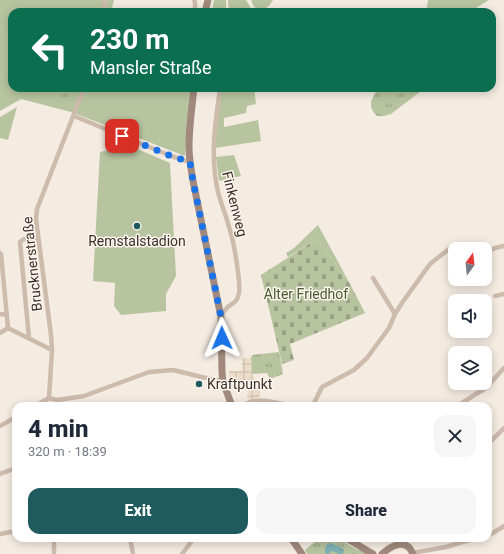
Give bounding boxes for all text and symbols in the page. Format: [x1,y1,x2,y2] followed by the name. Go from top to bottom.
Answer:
[90,23,169,56] text: 230 m
[24,24,76,76] icon: left
[90,57,212,78] text: Mansler Straße
[105,119,139,153] pin
[111,125,133,147] icon: arrive
[219,170,251,238] street label: Finkenweg
[19,216,45,312] street label: Brucknerstraße
[132,221,142,231] marker: Remstalstadion
[88,233,186,249] place label: Remstalstadion
[448,242,492,286] north arrow
[448,242,492,390] map controls
[264,286,348,302] park label: Alter Friedhof
[448,294,492,338] button: sound
[201,317,243,359] position arrow
[448,346,492,390] button: layers
[207,376,273,392] place label: Kraftpunkt
[194,379,204,389] marker: Kraftpunkt
[28,415,89,443] text: 4 min
[434,415,476,457] button: close
[28,444,107,459] text: 320 m · 18:39
[28,488,248,534] button: Exit
[256,488,476,534] button: Share

